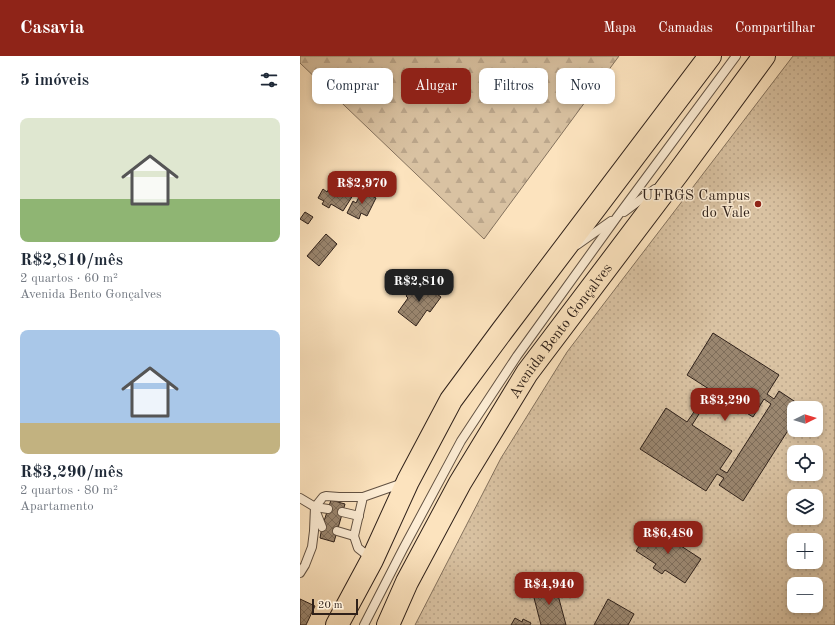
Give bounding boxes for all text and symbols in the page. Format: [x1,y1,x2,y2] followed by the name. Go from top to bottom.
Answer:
[20,19,84,38] text: Casavia
[603,21,636,35] text: Mapa
[658,21,713,35] text: Camadas
[735,21,815,35] text: Compartilhar
[312,68,393,104] chip: Comprar
[401,68,471,104] chip: Alugar
[479,68,548,104] chip: Filtros
[556,68,615,104] chip: Novo
[258,69,280,91] icon: filters
[20,72,89,89] text: 5 imóveis
[114,144,186,216] icon: home
[325,171,399,205] pin: R$2,970
[337,177,387,190] text: R$2,970
[641,189,750,221] place label: UFRGS Campus do Vale
[753,199,763,209] marker: UFRGS Campus do Vale
[20,252,123,269] text: R$2,810/mês
[507,261,616,402] street label: Avenida Bento Gonçalves
[382,269,456,303] pin: R$2,810
[20,272,118,285] text: 2 quartos · 60 m²
[394,275,444,288] text: R$2,810
[20,288,162,301] text: Avenida Bento Gonçalves
[114,356,186,428] icon: home
[688,388,762,422] pin: R$3,290
[700,394,750,407] text: R$3,290
[787,401,823,437] north arrow
[787,401,823,613] map controls
[787,445,823,481] button: locate
[20,464,123,481] text: R$3,290/mês
[20,484,118,497] text: 2 quartos · 80 m²
[787,489,823,525] button: layers
[20,500,94,513] text: Apartamento
[631,521,705,555] pin: R$6,480
[643,527,693,540] text: R$6,480
[787,533,823,569] button: +
[512,572,586,606] pin: R$4,940
[787,577,823,613] button: −
[524,578,574,591] text: R$4,940
[312,597,358,616] scale bar
[318,600,343,611] text: 20 m

